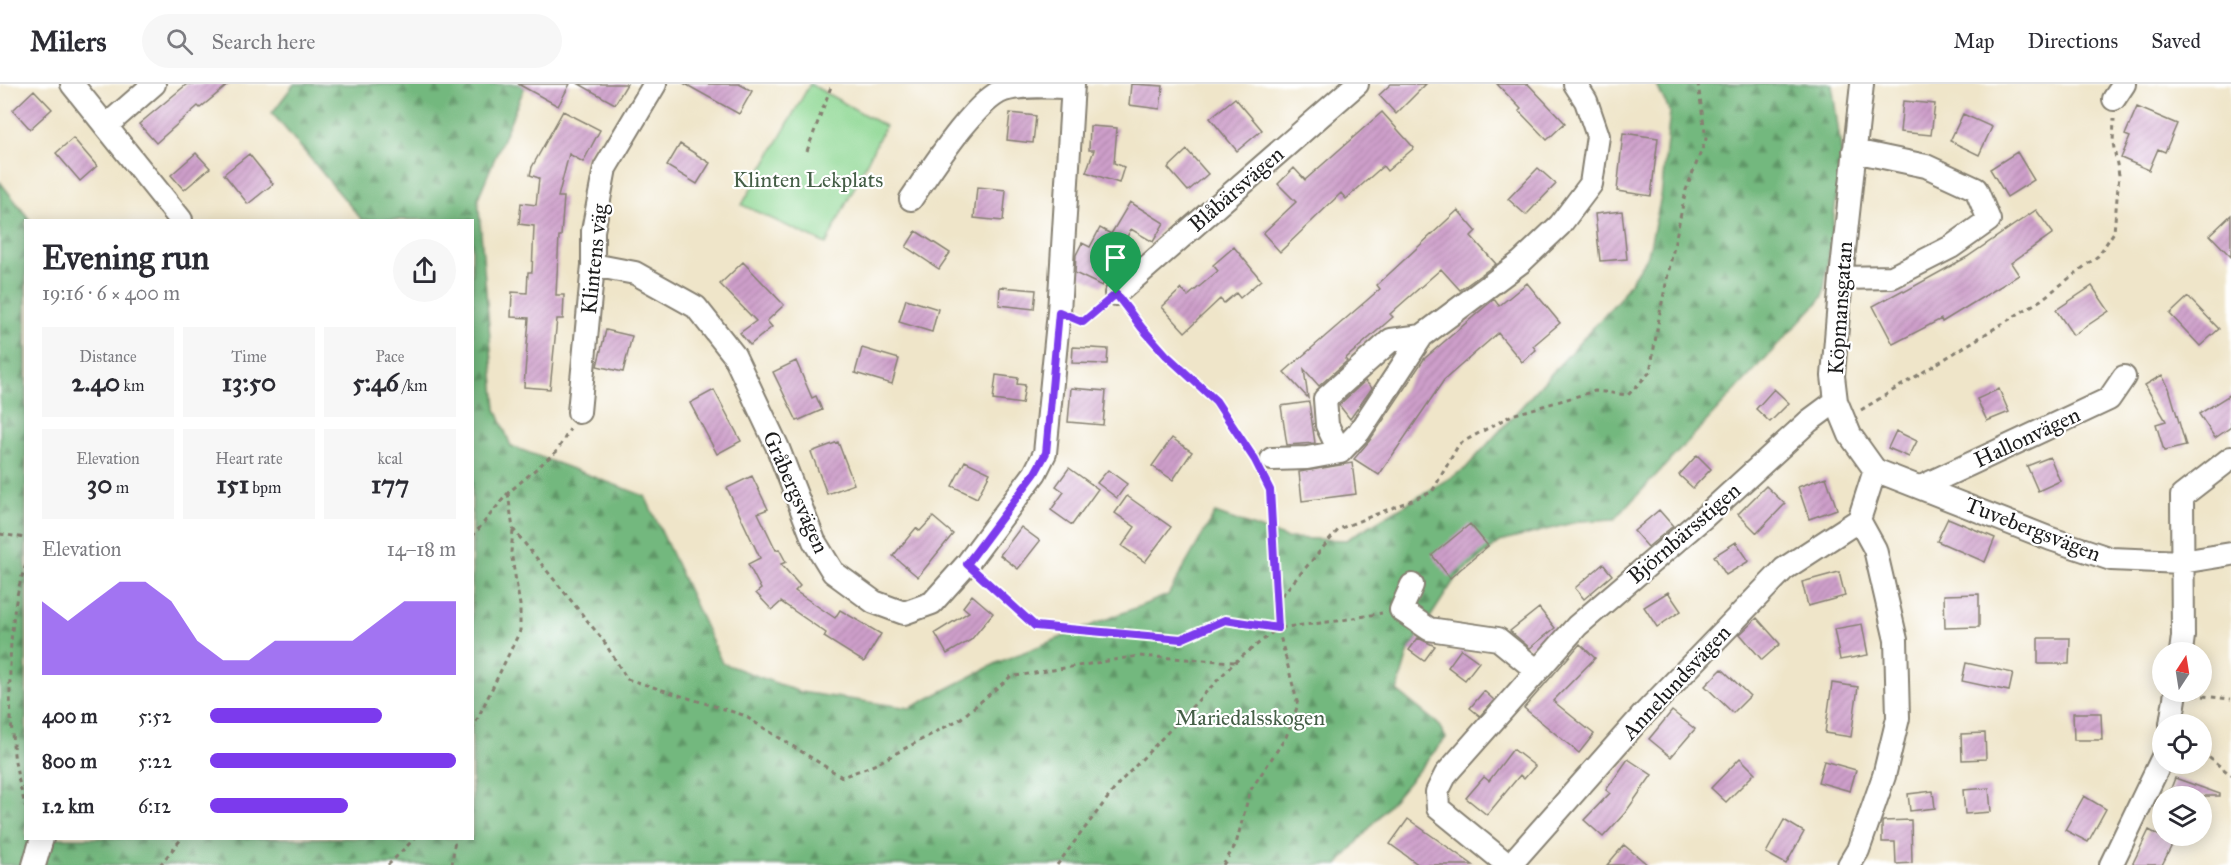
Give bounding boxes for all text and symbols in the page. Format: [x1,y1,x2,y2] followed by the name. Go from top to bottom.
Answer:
[142,14,562,68] search box
[30,24,106,59] text: Milers
[163,25,196,58] icon: search
[211,28,316,55] text: Search here
[1954,28,1995,54] text: Map
[2028,28,2118,54] text: Directions
[2151,28,2201,54] text: Saved
[1183,140,1289,238] street label: Blåbärsvägen
[733,166,883,193] park label: Klinten Lekplats
[575,202,613,316] street label: Klintens väg
[1090,232,1141,294] pin
[42,238,209,278] text: Evening run
[393,239,456,302] button: share
[1822,240,1858,376] street label: Köpmansgatan
[1099,241,1132,274] icon: arrive
[42,281,180,305] text: 19:16 · 6 × 400 m
[79,347,137,366] text: Distance
[231,347,267,366] text: Time
[375,347,405,366] text: Pace
[72,366,120,398] text: 2.40
[222,366,276,398] text: 13:50
[352,366,399,398] text: 5:46
[120,376,144,395] text: km
[399,376,428,395] text: /km
[1970,401,2084,473] street label: Hallonvägen
[757,427,835,557] street label: Gråbergsvägen
[76,449,140,468] text: Elevation
[215,449,283,468] text: Heart rate
[377,449,403,468] text: kcal
[87,468,112,500] text: 30
[216,468,249,500] text: 151
[371,468,409,500] text: 177
[1622,477,1746,589] street label: Björnbärsstigen
[112,478,129,497] text: m
[249,478,282,497] text: bpm
[1961,491,2105,567] street label: Tuvebergsvägen
[42,537,121,561] text: Elevation
[387,537,456,561] text: 14–18 m
[1615,619,1736,746] street label: Annelundsvägen
[2152,642,2212,702] north arrow
[2152,642,2212,846] map controls
[42,704,98,728] text: 400 m
[138,704,172,728] text: 5:52
[1175,704,1325,731] park label: Mariedalsskogen
[2152,714,2212,774] button: locate
[42,749,97,773] text: 800 m
[138,749,172,773] text: 5:22
[2152,786,2212,846] button: layers
[42,794,94,818] text: 1.2 km
[138,794,171,818] text: 6:12

